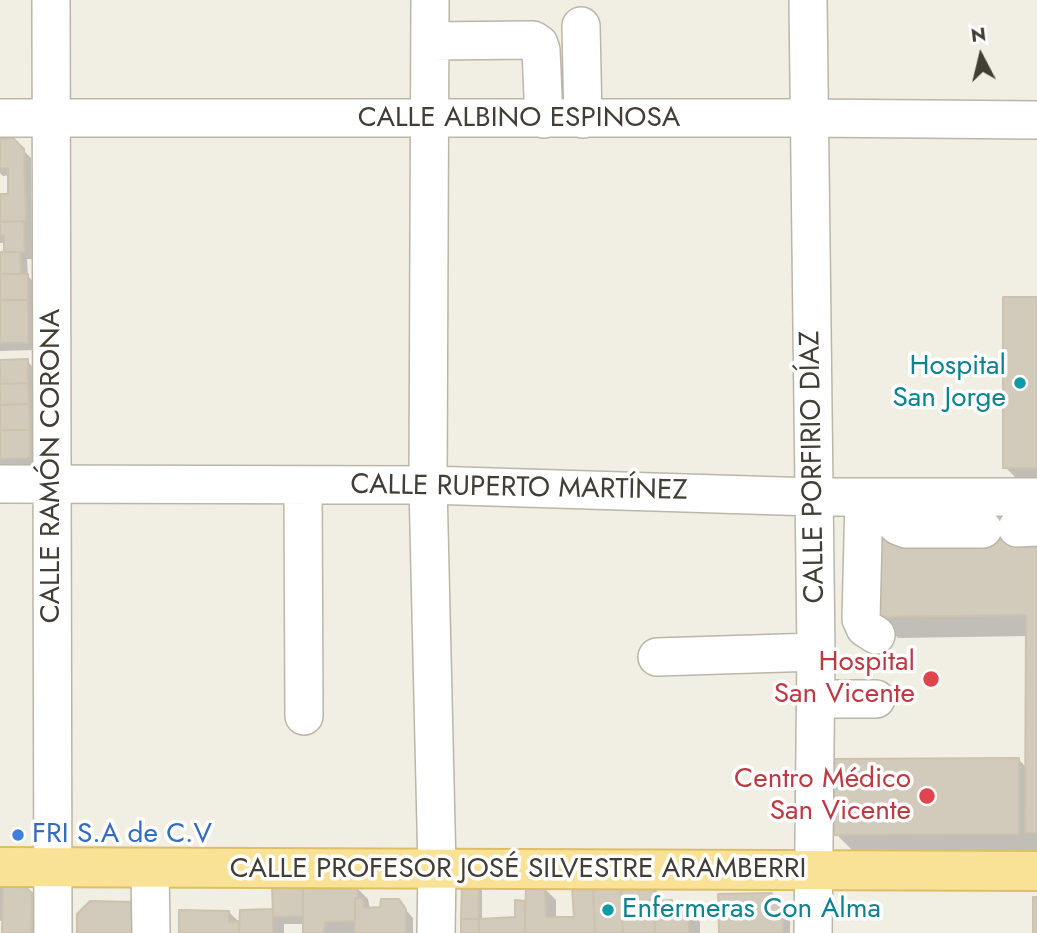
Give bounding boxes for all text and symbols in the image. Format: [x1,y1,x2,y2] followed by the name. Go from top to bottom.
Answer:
[969,20,988,49] text: N
[946,21,1016,91] north arrow
[358,102,680,136] street label: CALLE ALBINO ESPINOSA
[35,309,69,623] street label: CALLE RAMÓN CORONA
[795,330,833,604] street label: CALLE PORFIRIO DÍAZ
[893,350,1006,416] place label: Hospital San Jorge
[1012,375,1028,391] marker: Hospital San Jorge
[350,469,688,509] street label: CALLE RUPERTO MARTÍNEZ
[774,646,915,712] place label: Hospital San Vicente
[921,669,941,689] marker: Hospital San Vicente
[734,763,911,829] place label: Centro Médico San Vicente
[917,786,937,806] marker: Centro Médico San Vicente
[32,818,212,852] place label: FRI S.A de C.V
[10,827,26,843] marker: FRI S.A de C.V
[230,853,806,887] street label: CALLE PROFESOR JOSÉ SILVESTRE ARAMBERRI
[622,893,881,927] place label: Enfermeras Con Alma
[600,902,616,918] marker: Enfermeras Con Alma

